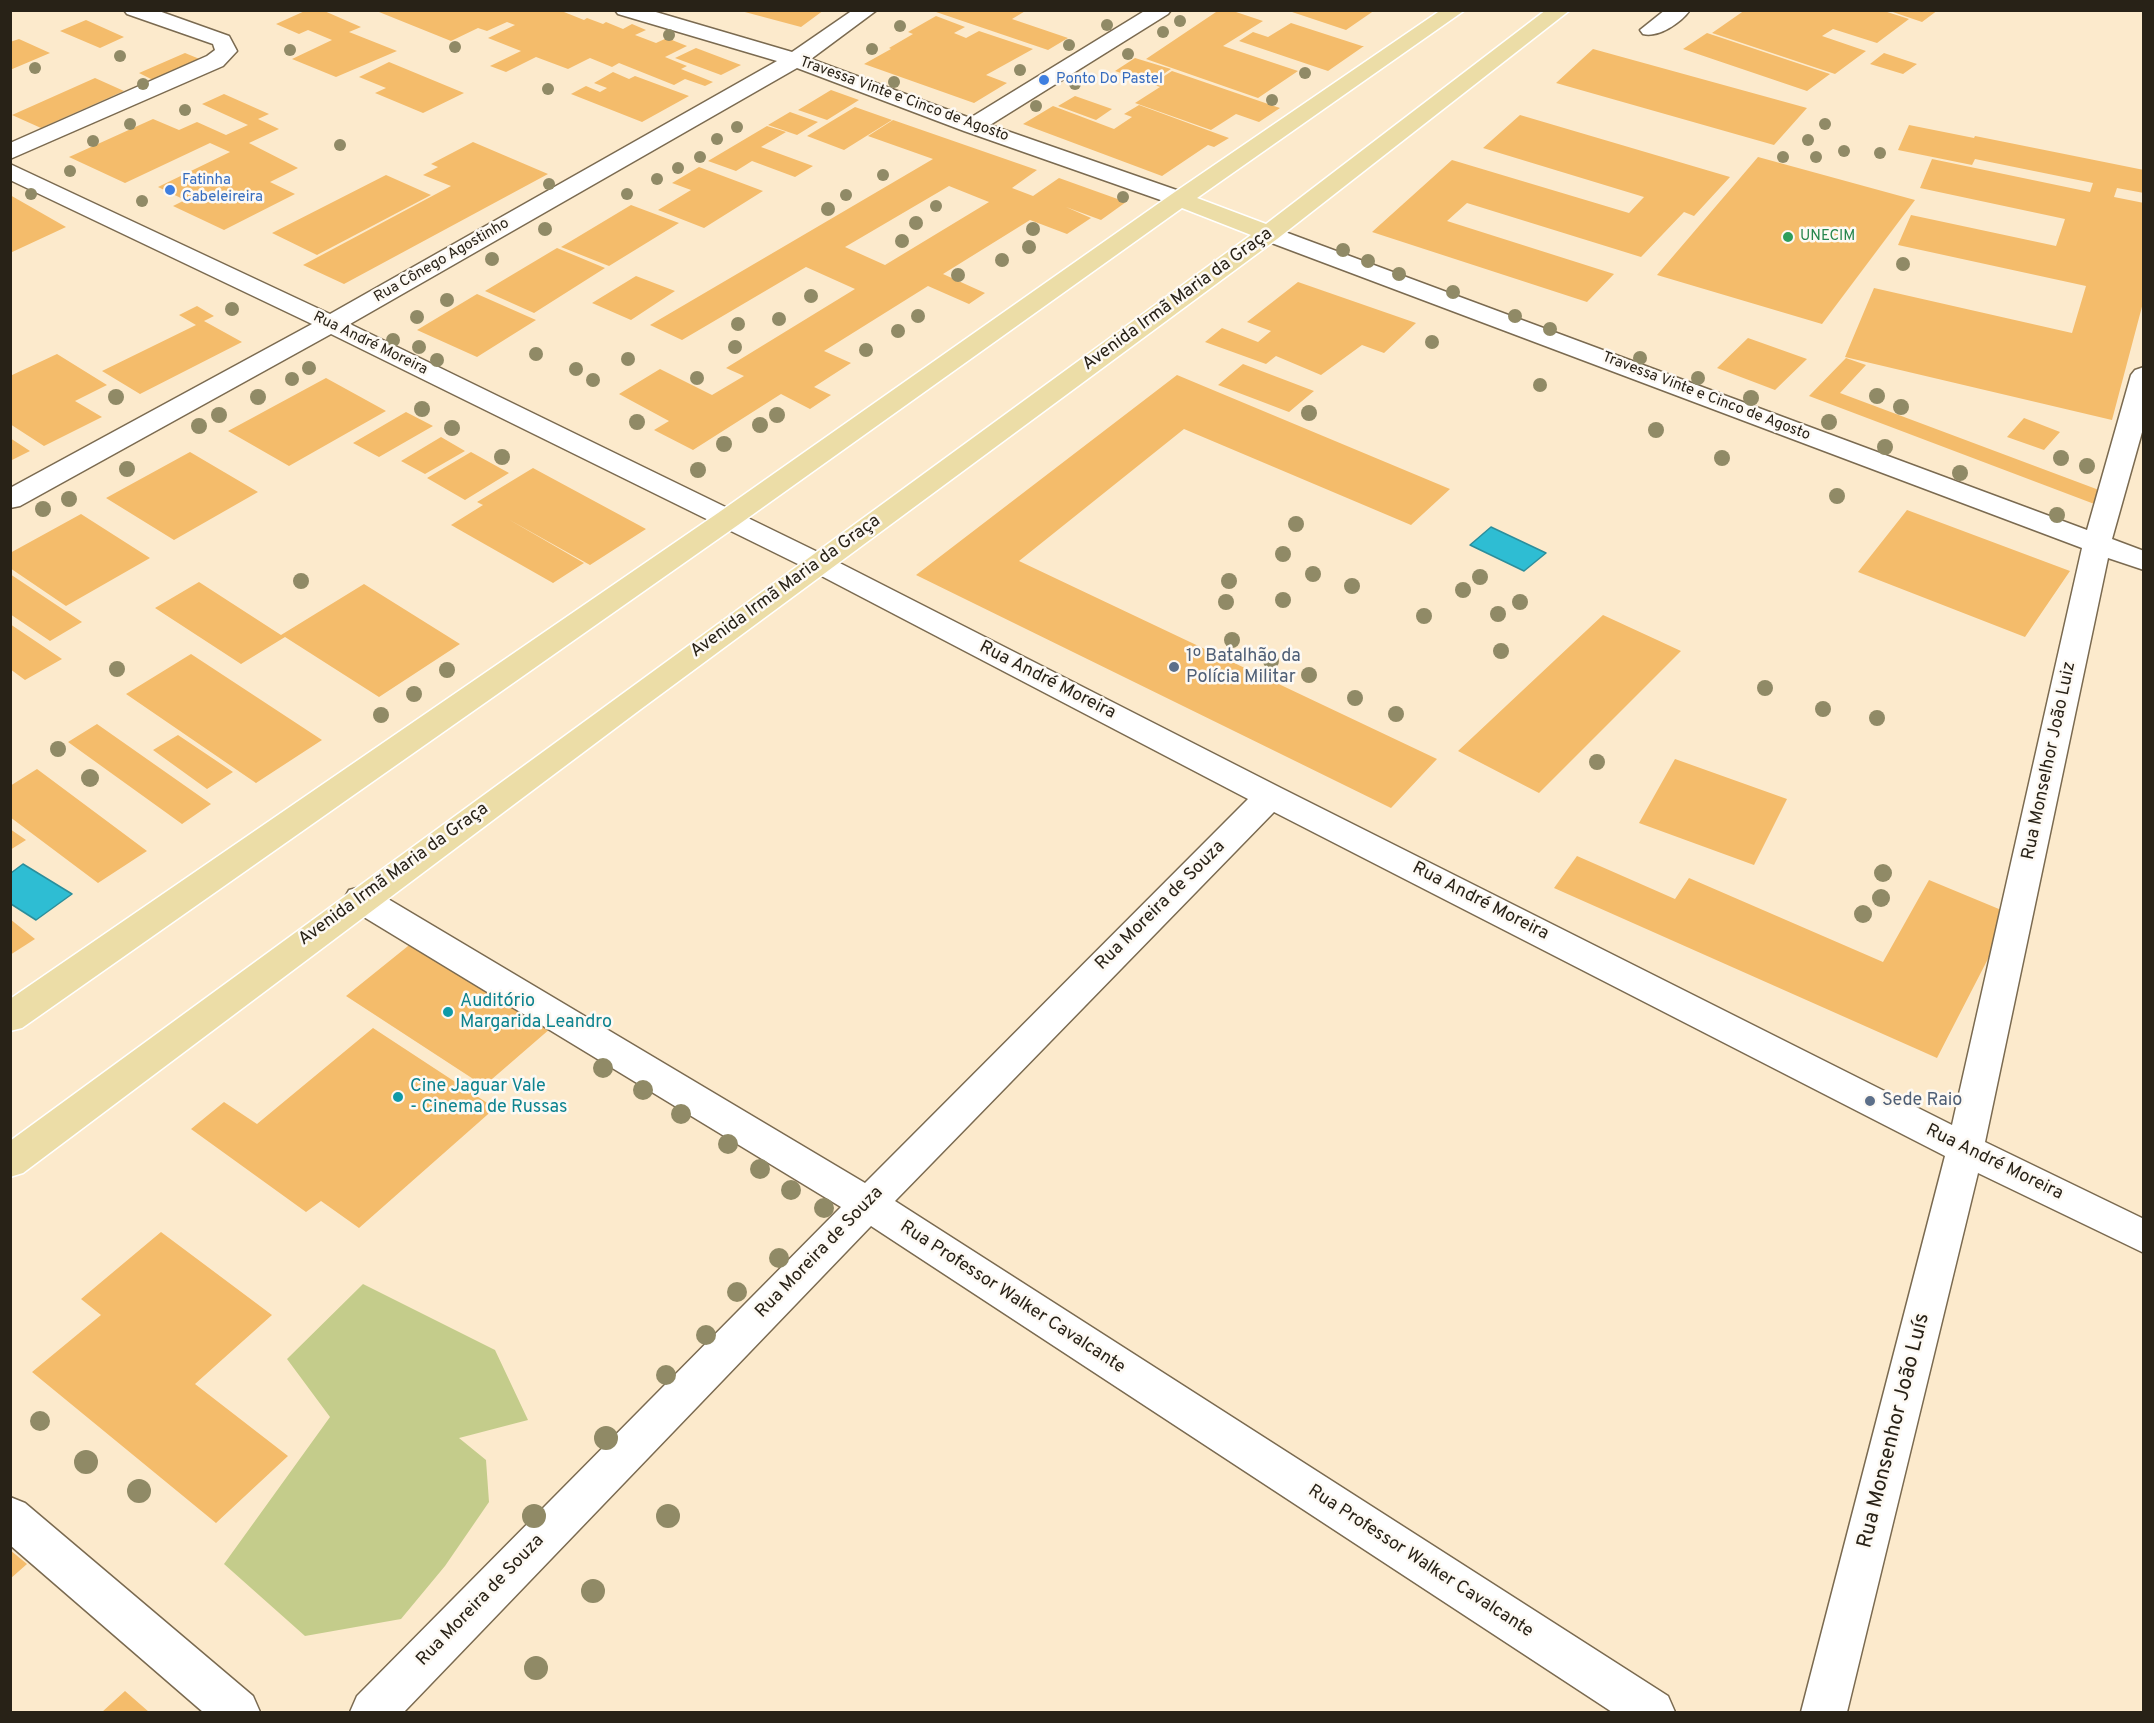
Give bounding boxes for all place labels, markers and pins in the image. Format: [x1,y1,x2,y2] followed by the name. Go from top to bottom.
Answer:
[1056,71,1163,89] place label: Ponto Do Pastel
[1037,73,1051,87] marker: Ponto Do Pastel
[182,172,263,207] place label: Fatinha Cabeleireira
[163,183,177,197] marker: Fatinha Cabeleireira
[1800,228,1855,246] place label: UNECIM
[1781,230,1795,244] marker: UNECIM
[1186,646,1301,688] place label: 1º Batalhão da Polícia Militar
[1167,660,1181,674] marker: 1º Batalhão da Polícia Militar
[460,991,612,1034] place label: Auditório Margarida Leandro
[441,1005,455,1019] marker: Auditório Margarida Leandro
[410,1076,567,1118] place label: Cine Jaguar Vale - Cinema de Russas
[391,1090,405,1104] marker: Cine Jaguar Vale - Cinema de Russas
[1882,1090,1962,1112] place label: Sede Raio
[1863,1094,1877,1108] marker: Sede Raio

